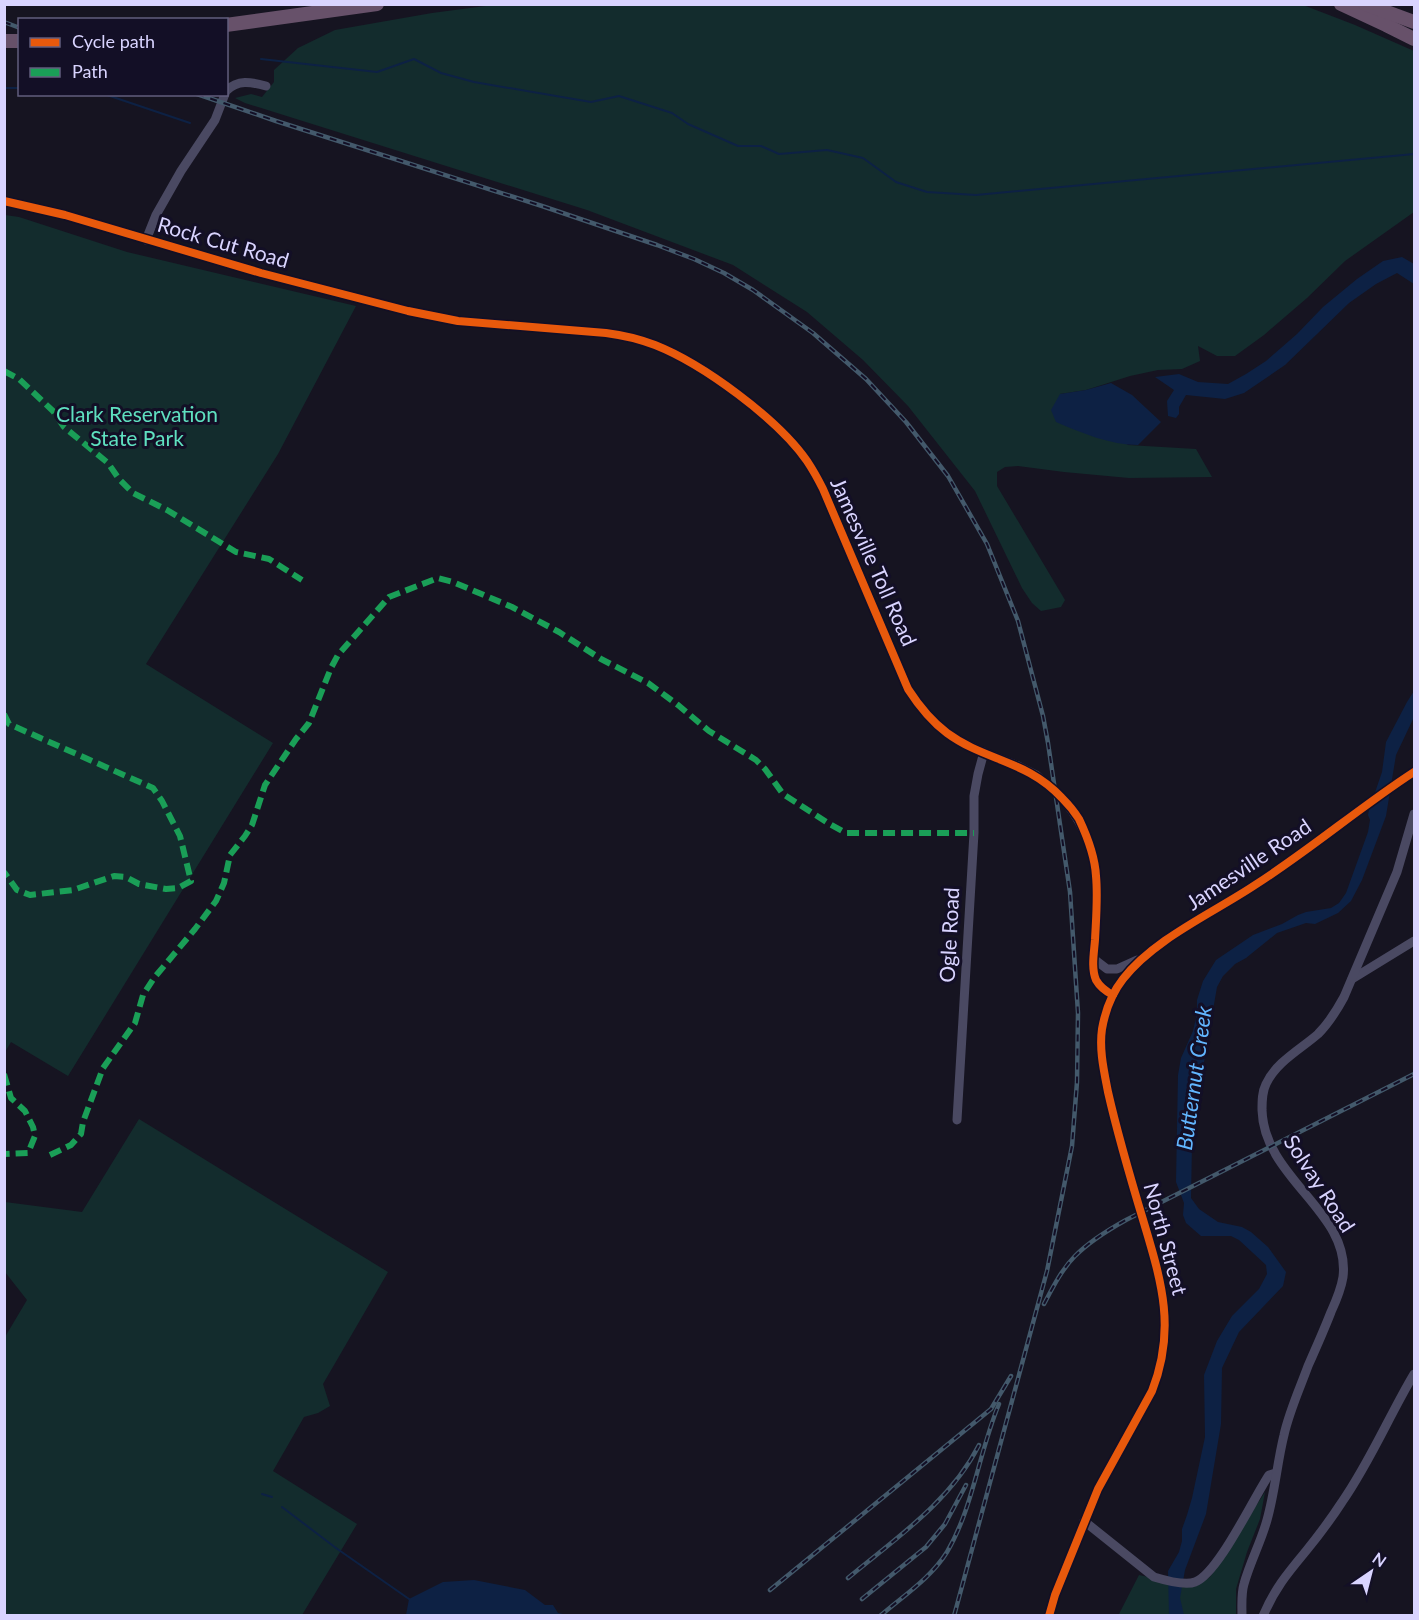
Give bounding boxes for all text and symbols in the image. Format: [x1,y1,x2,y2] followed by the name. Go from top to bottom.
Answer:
[18,18,228,96] legend
[72,30,155,52] text: Cycle path
[72,60,108,82] text: Path
[155,211,292,272] street label: Rock Cut Road
[56,401,218,450] park label: Clark Reservation State Park
[826,473,923,649] street label: Jamesville Toll Road
[1181,813,1315,915] street label: Jamesville Road
[934,887,963,983] street label: Ogle Road
[1170,1004,1217,1152] water label: Butternut Creek
[1279,1130,1361,1237] street label: Solvay Road
[1139,1180,1194,1298] street label: North Street
[1341,1542,1401,1602] north arrow
[1369,1548,1390,1571] text: N

